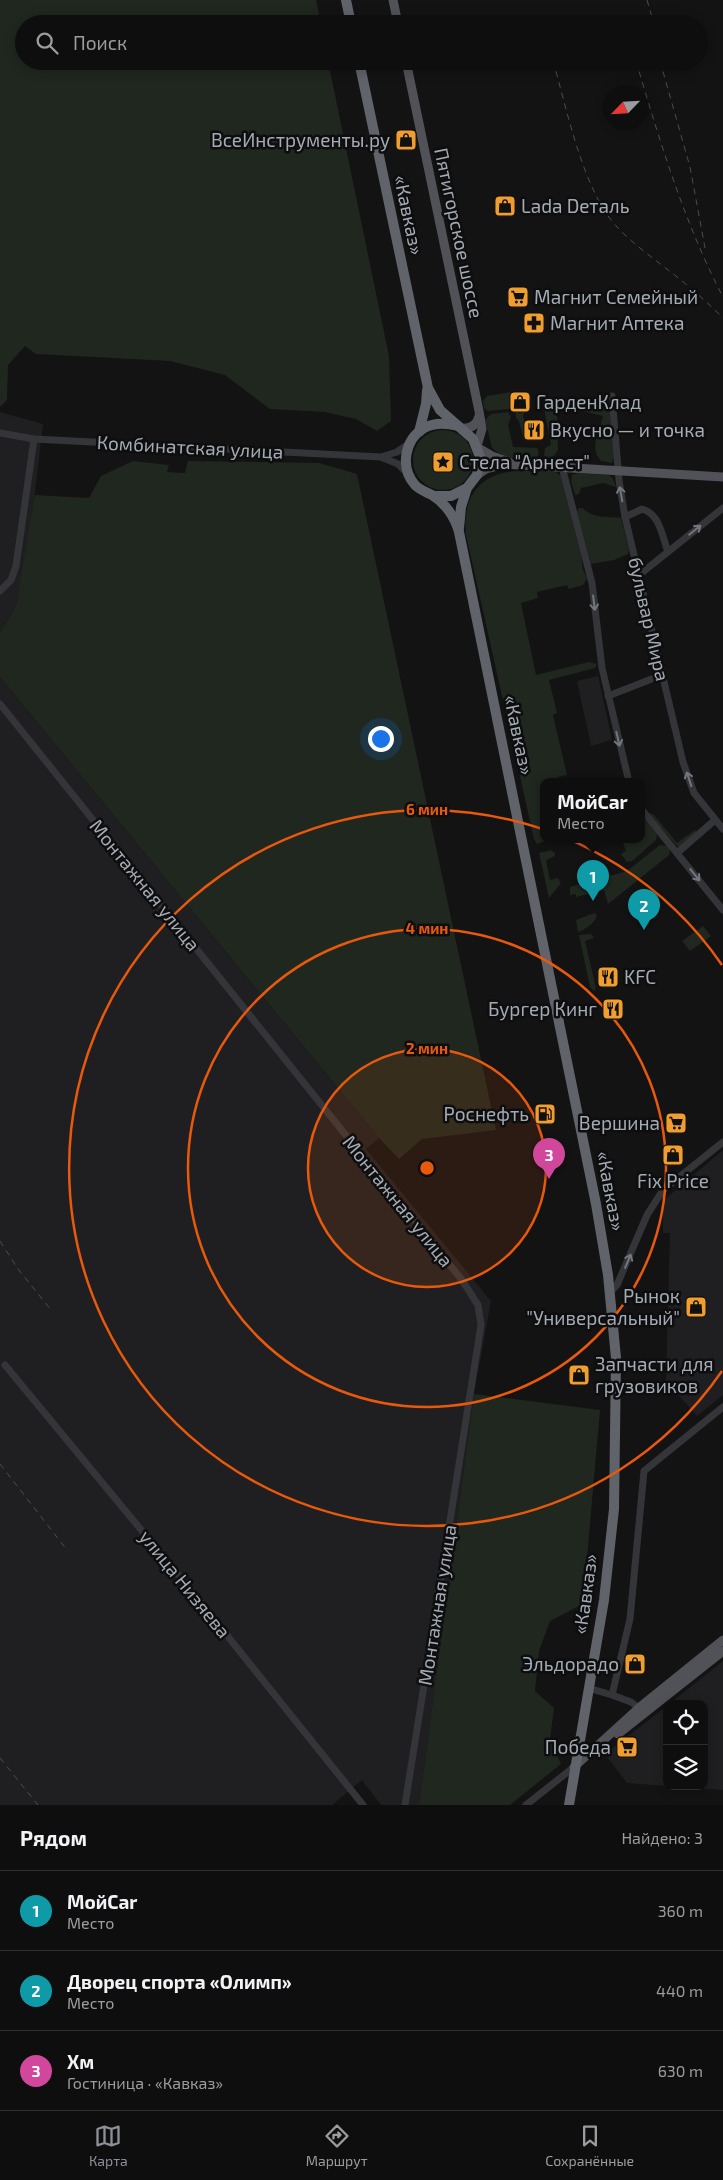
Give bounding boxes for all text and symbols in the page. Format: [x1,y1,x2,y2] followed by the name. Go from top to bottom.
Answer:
[15,15,708,70] search box
[33,29,61,57] icon: search
[73,31,127,54] text: Поиск
[603,85,648,130] north arrow
[211,128,390,152] place label: ВсеИнструменты.ру
[394,128,418,152] shop icon: ВсеИнструменты.ру
[430,146,489,320] street label: Пятигорское шоссе
[390,173,429,257] street label: «Кавказ»
[493,194,517,218] shop icon: Lada Dеталь
[521,194,630,217] place label: Lada Dеталь
[506,285,530,309] supermarket icon: Магнит Семейный
[534,285,698,308] place label: Магнит Семейный
[522,311,546,335] pharmacy icon: Магнит Аптека
[550,311,685,334] place label: Магнит Аптека
[508,390,532,414] shop icon: ГарденКлад
[536,390,641,413] place label: ГарденКлад
[522,418,546,442] restaurant icon: Вкусно — и точка
[550,418,705,442] place label: Вкусно — и точка
[96,430,284,464] street label: Комбинатская улица
[431,450,455,474] place icon: Стела "Арнест"
[459,450,590,473] place label: Стела "Арнест"
[615,486,625,502] one-way arrow
[688,525,701,536] one-way arrow
[623,555,675,683] street label: бульвар Мира
[589,595,599,611] one-way arrow
[500,693,539,777] street label: «Кавказ»
[368,726,394,752] your location
[614,731,623,747] one-way arrow
[683,772,693,788] one-way arrow
[540,778,645,843] popup
[557,790,628,813] text: МойCar
[406,800,448,818] text: 6 мин
[557,813,605,832] text: Место
[85,814,205,956] street label: Монтажная улица
[577,860,609,901] pin: 1
[689,868,700,881] one-way arrow
[628,889,660,930] pin: 2
[406,919,448,937] text: 4 мин
[596,965,620,989] restaurant icon: KFC
[624,965,656,988] place label: KFC
[488,997,597,1021] place label: Бургер Кинг
[601,997,625,1021] restaurant icon: Бургер Кинг
[406,1039,448,1057] text: 2 мин
[444,1102,529,1125] place label: Роснефть
[533,1102,557,1126] fuel station icon: Роснефть
[579,1111,660,1134] place label: Вершина
[664,1111,688,1135] supermarket icon: Вершина
[338,1130,458,1272] street label: Монтажная улица
[533,1138,565,1179] pin: 3
[661,1143,685,1167] shop icon: Fix Price
[592,1149,631,1233] street label: «Кавказ»
[418,1159,436,1177] centre of rings
[637,1169,709,1192] place label: Fix Price
[623,1254,633,1269] one-way arrow
[526,1284,680,1329] place label: Рынок "Универсальный"
[684,1295,708,1319] shop icon: Рынок "Универсальный"
[595,1352,714,1398] place label: Запчасти для грузовиков
[567,1363,591,1387] shop icon: Запчасти для грузовиков
[412,1523,462,1687] street label: Монтажная улица
[134,1525,236,1643] street label: улица Низяева
[567,1552,602,1636] street label: «Кавказ»
[522,1652,619,1675] place label: Эльдорадо
[623,1652,647,1676] shop icon: Эльдорадо
[663,1700,708,1790] map controls
[663,1700,708,1745] button: locate
[545,1735,611,1758] place label: Победа
[615,1735,639,1759] supermarket icon: Победа
[663,1745,708,1790] button: layers
[20,1825,87,1850] text: Рядом
[621,1828,703,1847] text: Найдено: 3
[67,1890,137,1913] text: МойCar
[33,1901,39,1920] text: 1
[658,1901,703,1920] text: 360 m
[67,1913,114,1932] text: Место
[67,1970,292,1993] text: Дворец спорта «Олимп»
[31,1981,41,2000] text: 2
[656,1981,703,2000] text: 440 m
[67,1993,114,2012] text: Место
[67,2050,94,2073] text: Хм
[31,2061,41,2080] text: 3
[658,2061,703,2080] text: 630 m
[67,2073,223,2092] text: Гостиница · «Кавказ»
[89,2122,128,2169] tab: Карта
[306,2122,368,2169] tab: Маршрут
[545,2122,634,2169] tab: Сохранённые

